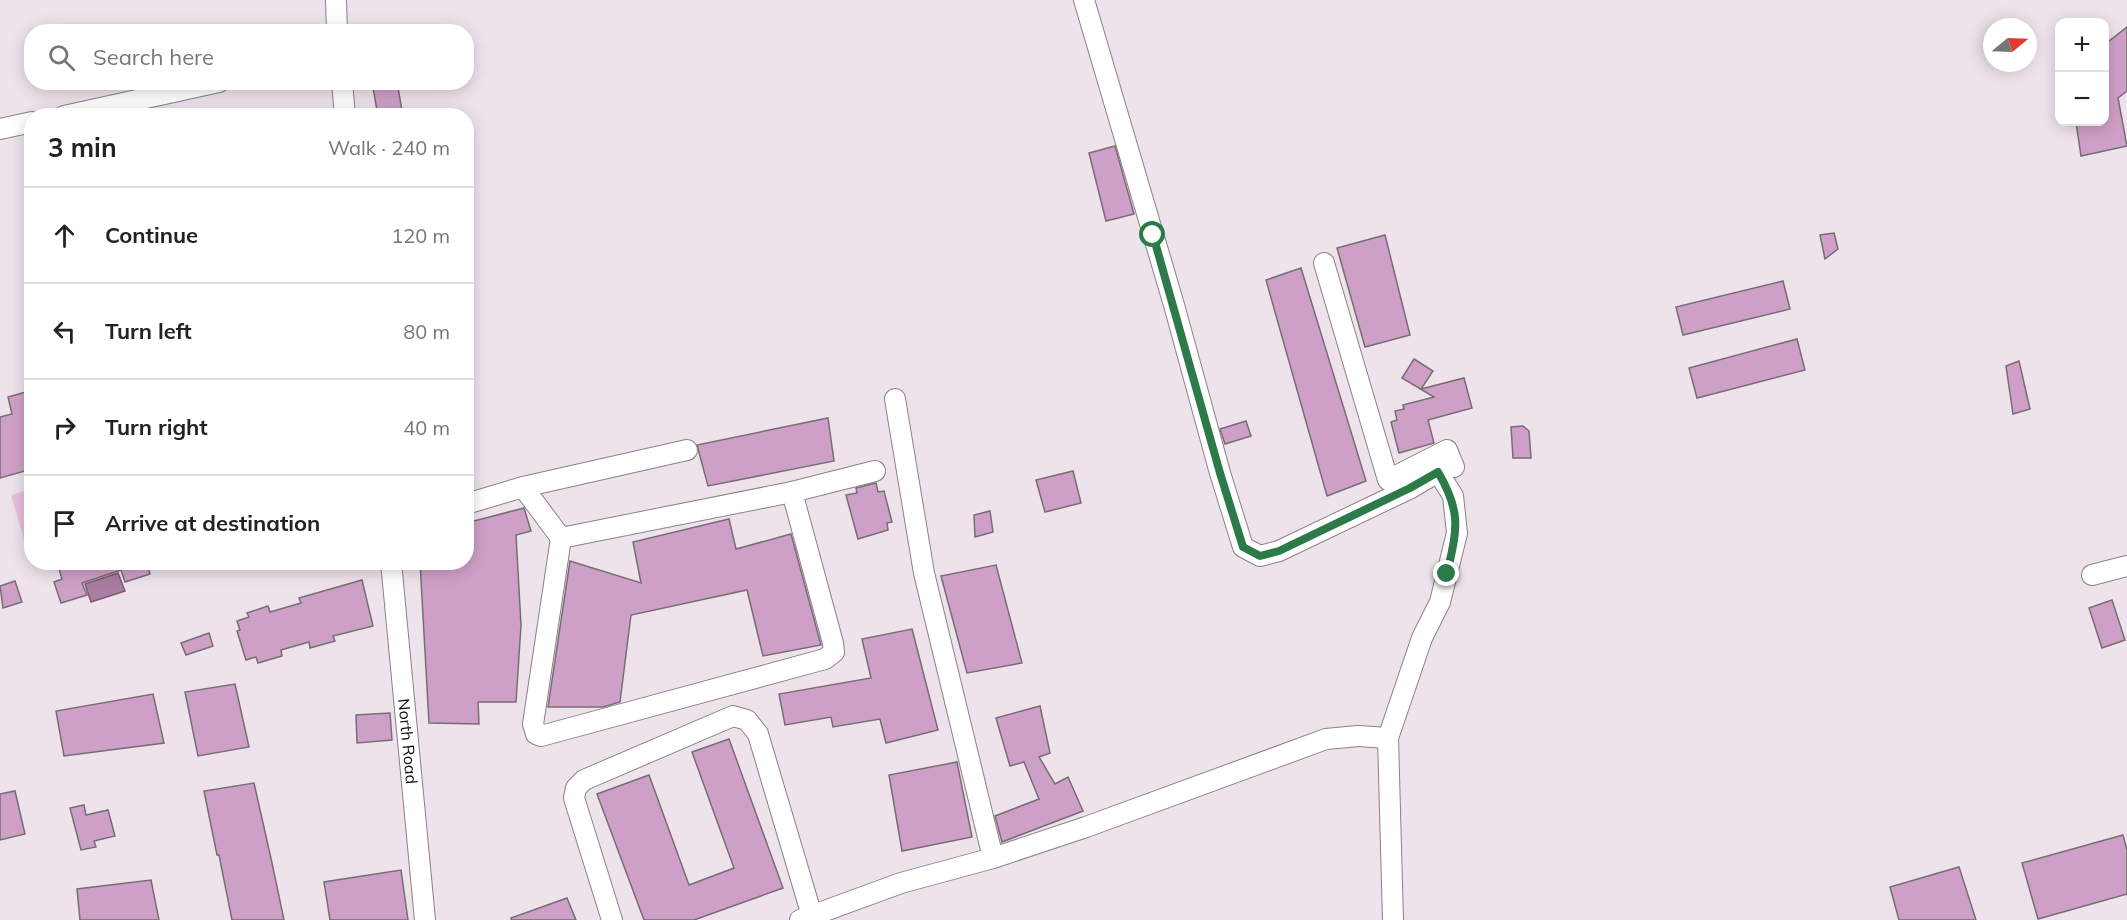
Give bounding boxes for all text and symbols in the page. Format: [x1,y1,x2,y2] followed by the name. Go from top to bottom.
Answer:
[1983,18,2037,72] north arrow
[2055,18,2109,126] map controls
[2055,18,2109,72] button: +
[24,24,474,90] search box
[45,41,78,74] icon: search
[93,43,214,71] text: Search here
[2055,72,2109,126] button: −
[48,131,117,164] text: 3 min
[328,135,450,160] text: Walk · 240 m
[48,219,81,252] icon: ahead
[105,221,198,249] text: Continue
[1139,221,1165,247] route start
[391,223,450,248] text: 120 m
[48,315,81,348] icon: left
[105,317,192,345] text: Turn left
[403,319,450,344] text: 80 m
[48,411,81,444] icon: right
[105,413,208,441] text: Turn right
[403,415,450,440] text: 40 m
[48,507,81,540] icon: arrive
[105,509,320,537] text: Arrive at destination
[1433,560,1459,586] route end
[394,698,422,785] street label: North Road

